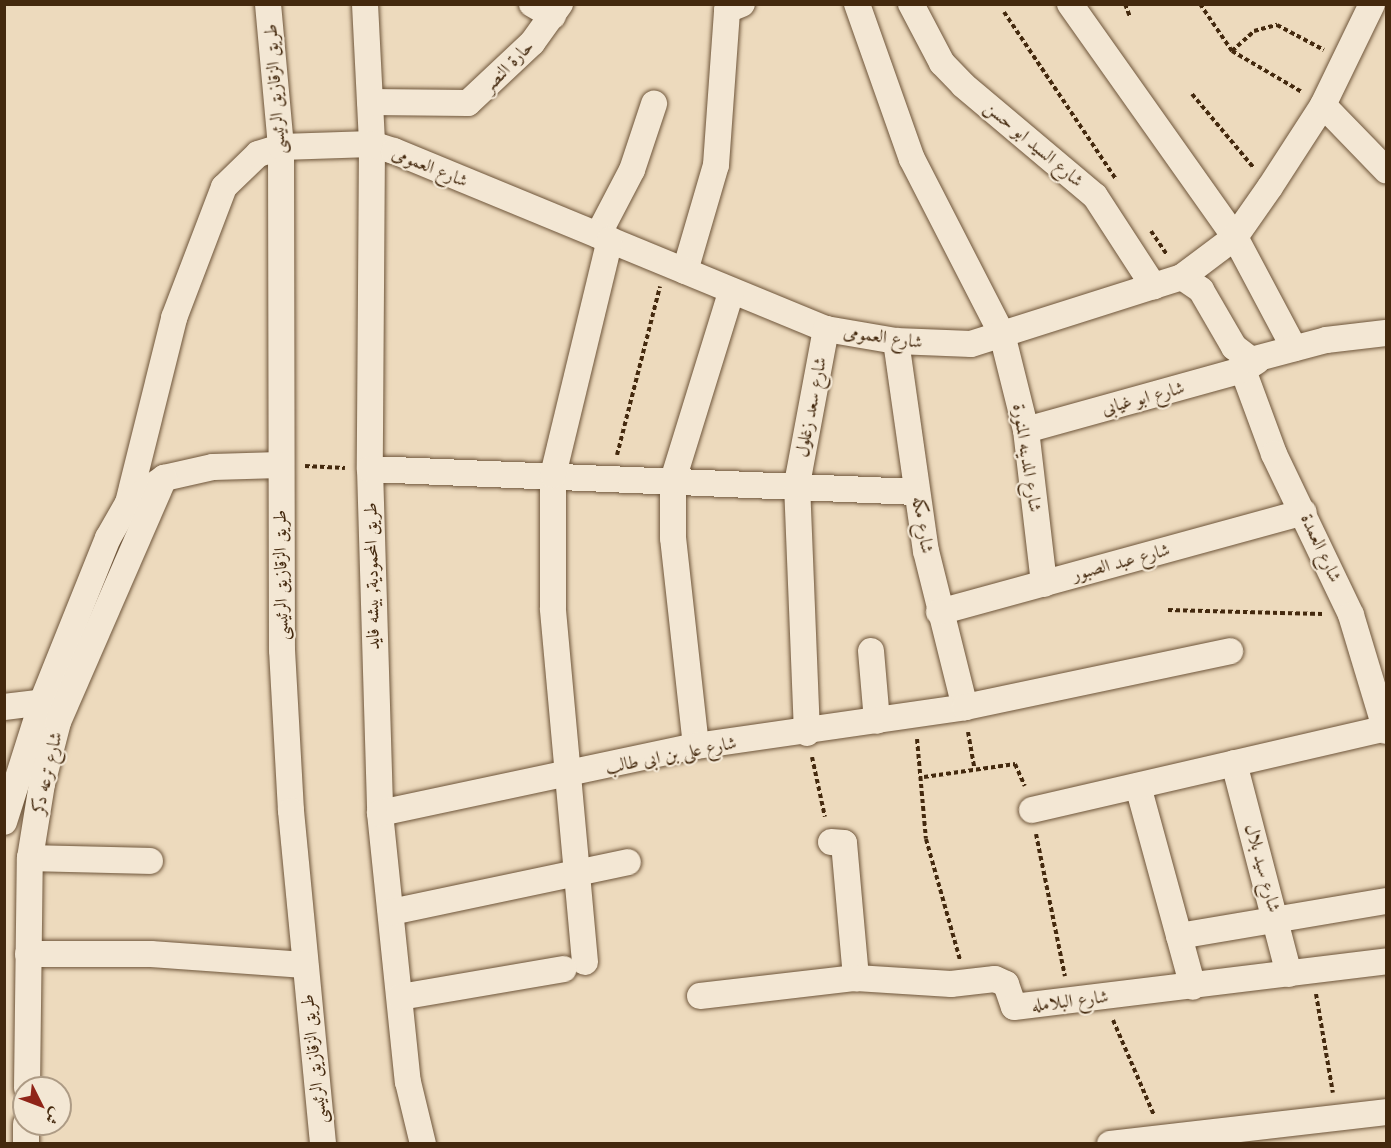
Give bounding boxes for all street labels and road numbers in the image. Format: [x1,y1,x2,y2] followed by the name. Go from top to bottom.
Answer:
[260,23,290,155] street label: طريق الزقازيق الرئيسى
[478,35,538,97] street label: حارة النصر
[980,96,1088,192] street label: شارع السيد ابو حسن
[389,142,471,192] street label: شارع العمومى
[842,321,924,353] street label: شارع العمومى
[791,355,831,459] street label: شارع سعد زغلول
[1099,377,1187,419] street label: شارع ابو غيابى
[1008,402,1046,514] street label: شارع المدينه المنورة
[908,495,938,555] street label: شارع مكه
[360,502,384,650] street label: طريق المحمودية, بيشه فايد
[269,510,293,640] street label: طريق الزقازيق الرئيسى
[1296,510,1346,586] street label: شارع العمدة
[1070,539,1172,585] street label: شارع عبد الصبور
[27,730,67,816] street label: شارع ترعه دكر
[603,732,739,778] street label: شارع على بن ابى طالب
[1241,821,1285,915] street label: شارع سيد بلال
[1030,986,1110,1016] street label: شارع البلامله
[296,993,332,1125] street label: طريق الزقازيق الرئيسى

